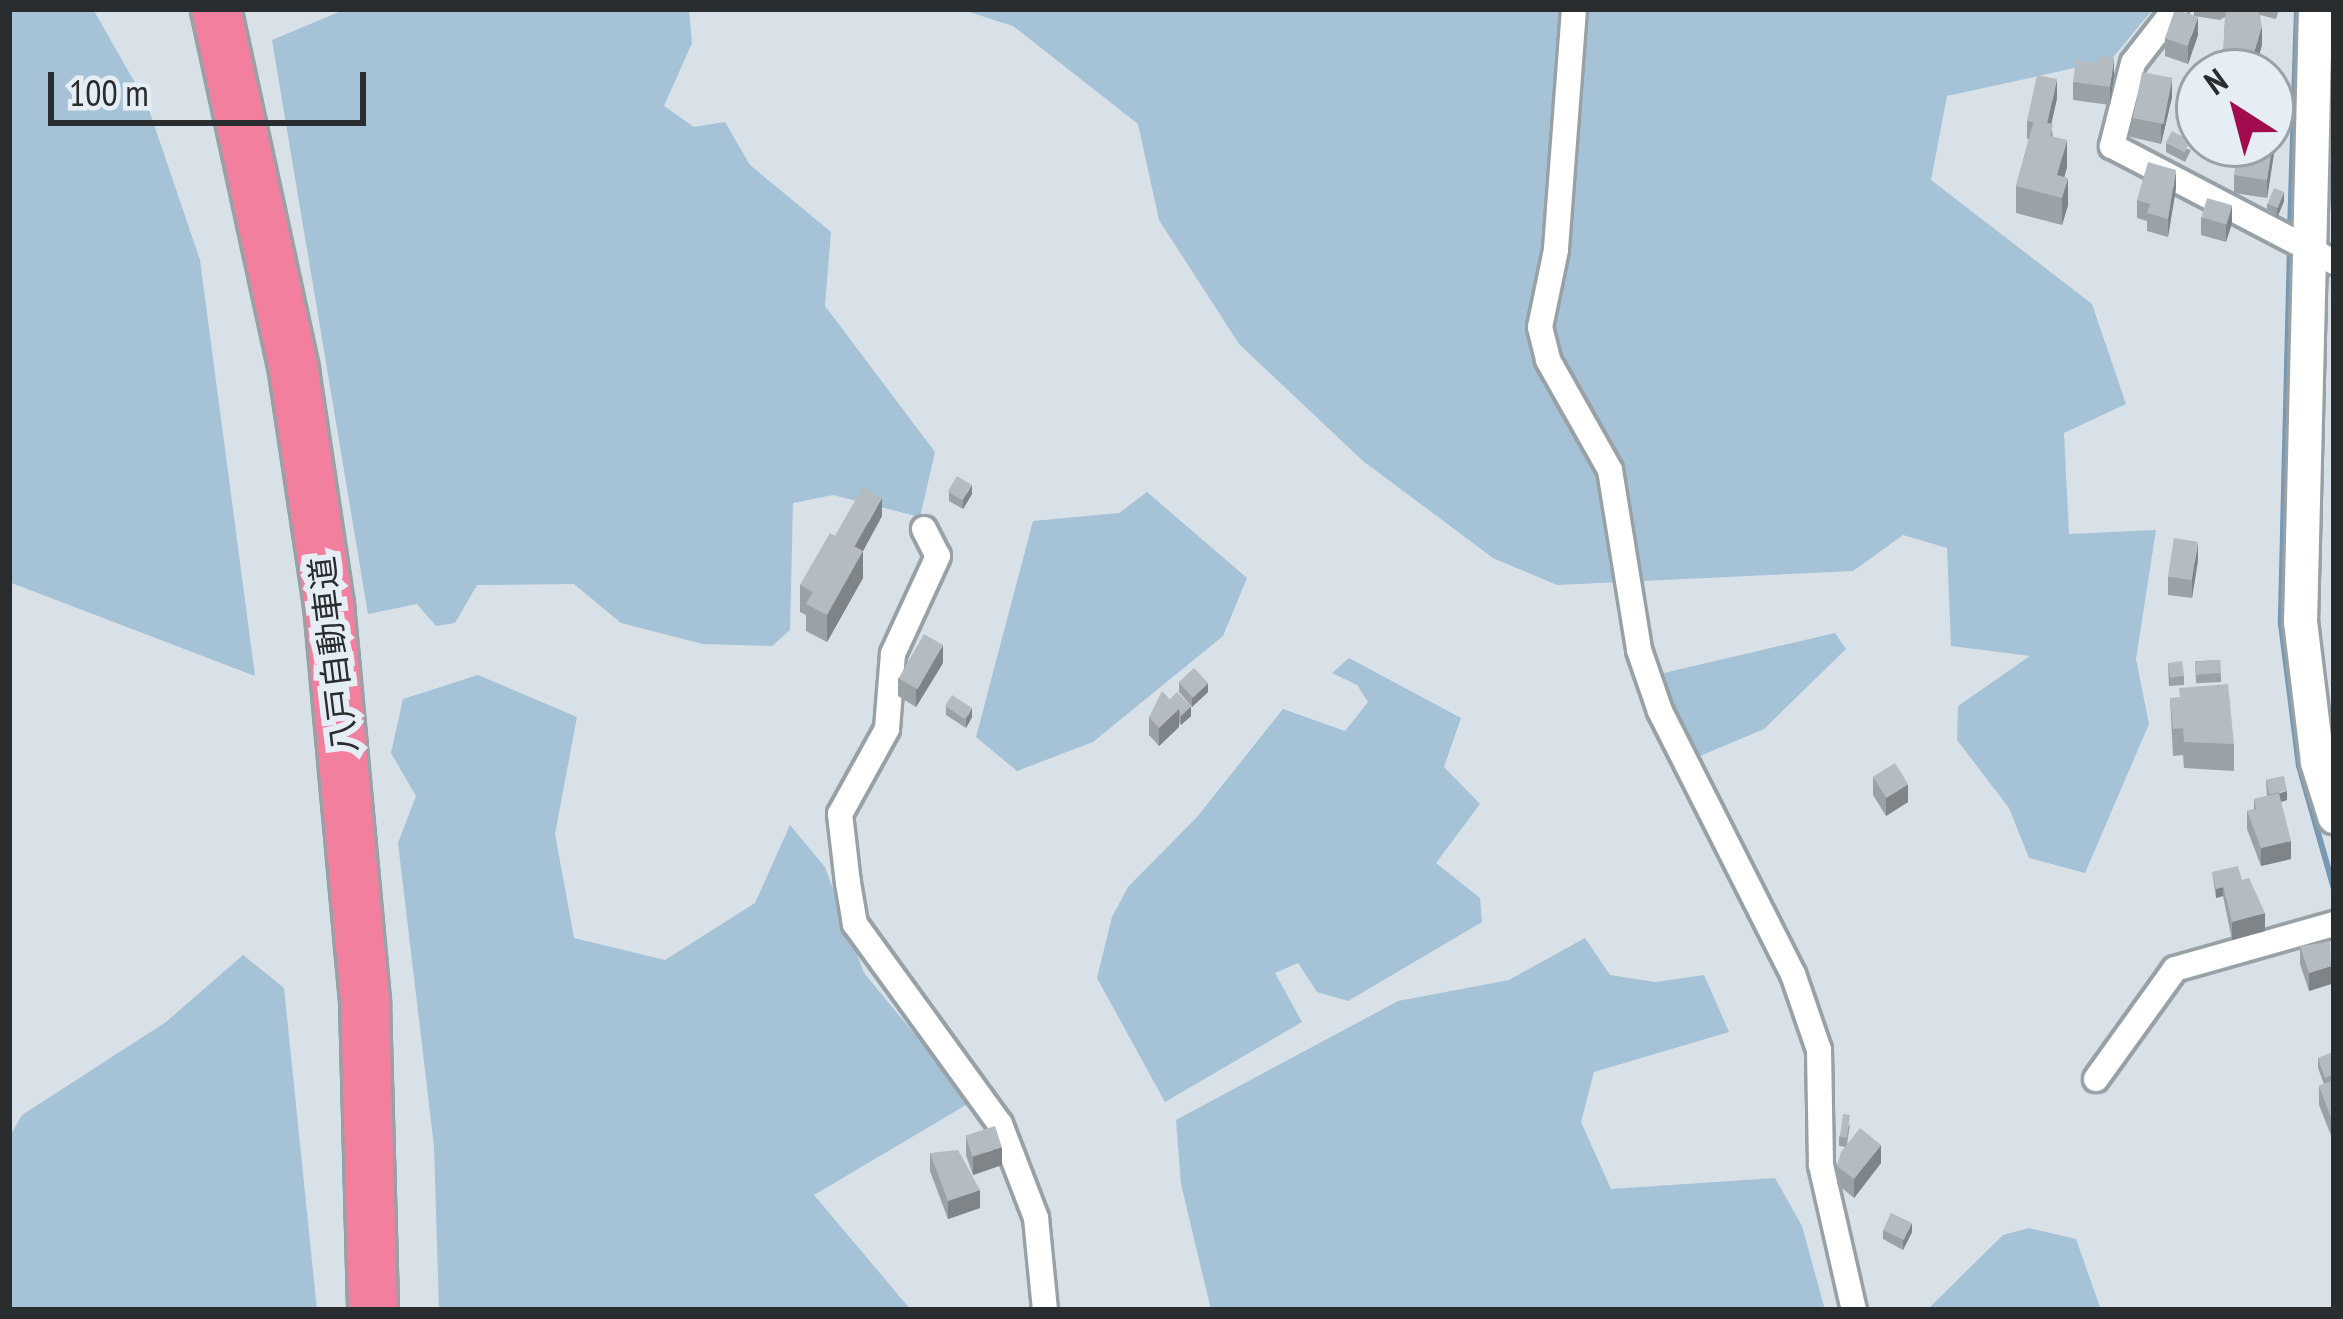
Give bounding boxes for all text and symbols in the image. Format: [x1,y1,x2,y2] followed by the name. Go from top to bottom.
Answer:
[54,48,372,122] scale bar
[2175,48,2295,168] north arrow
[2195,58,2235,104] text: N
[69,69,149,116] text: 100 m
[301,554,365,756] street label: 八戸自動車道

